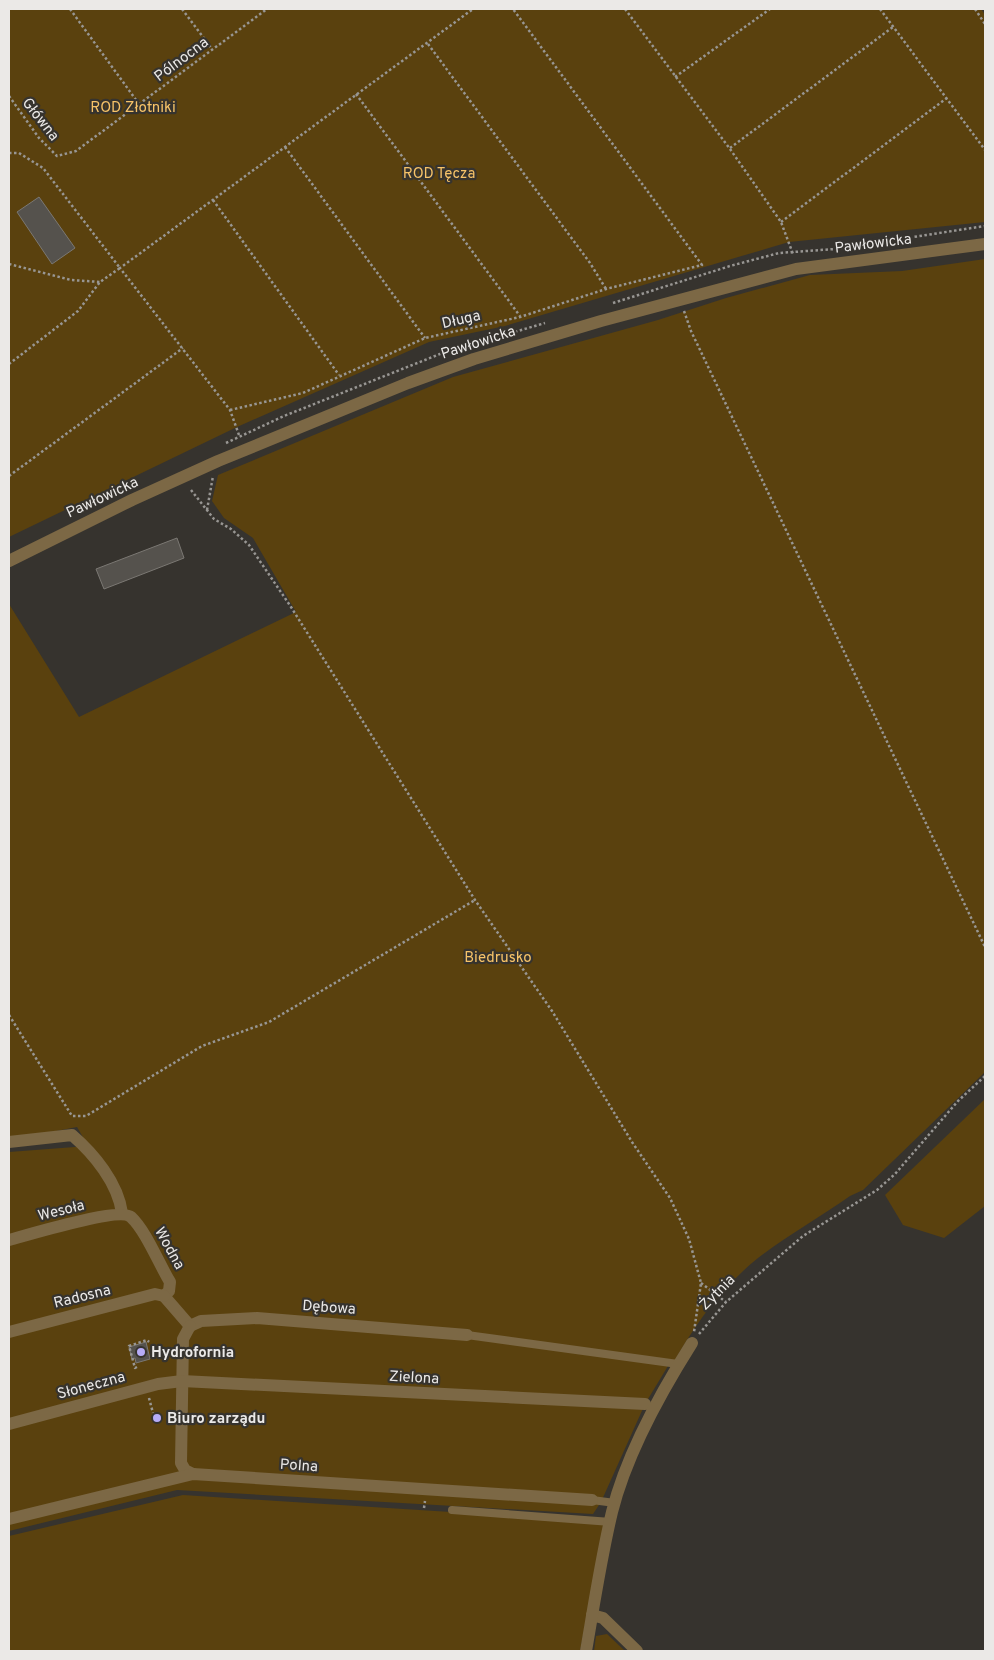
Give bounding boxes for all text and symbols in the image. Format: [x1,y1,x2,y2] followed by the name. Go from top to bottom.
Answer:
[151,34,213,87] street label: Pólnocna
[17,94,63,145] street label: Główna
[90,99,176,118] park label: ROD Złotniki
[403,165,475,184] park label: ROD Tęcza
[834,230,913,259] street label: Pawłowicka
[440,307,482,334] street label: Długa
[439,322,518,364] street label: Pawłowicka
[64,473,142,523] street label: Pawłowicka
[464,949,532,968] park label: Biedrusko
[36,1197,87,1226] street label: Wesoła
[149,1224,188,1273] street label: Wodna
[695,1270,740,1315] street label: Żytnia
[52,1281,113,1314] street label: Radosna
[302,1297,356,1320] street label: Dębowa
[151,1344,234,1363] place label: Hydrofornia
[135,1346,147,1358] marker: Hydrofornia
[55,1368,127,1405] street label: Słoneczna
[388,1368,440,1389] street label: Zielona
[167,1410,265,1429] place label: Biuro zarządu
[151,1412,163,1424] marker: Biuro zarządu
[279,1456,319,1477] street label: Polna

